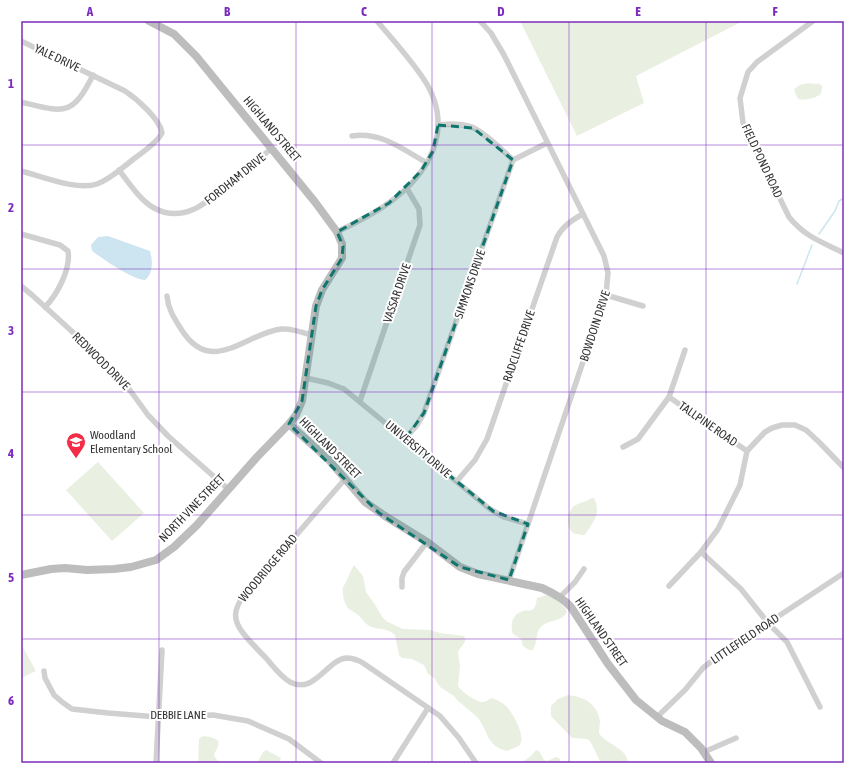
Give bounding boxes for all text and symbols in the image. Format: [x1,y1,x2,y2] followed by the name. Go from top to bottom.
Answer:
[86,4,94,19] text: A
[224,4,231,19] text: B
[361,4,367,19] text: C
[497,4,505,19] text: D
[635,4,641,19] text: E
[772,4,778,19] text: F
[32,41,82,75] street label: YALE DRIVE
[8,76,14,91] text: 1
[241,93,304,165] street label: HIGHLAND STREET
[739,122,785,200] street label: FIELD POND ROAD
[202,150,268,208] street label: FORDHAM DRIVE
[8,200,14,215] text: 2
[452,248,488,320] street label: SIMMONS DRIVE
[380,261,414,325] street label: VASSAR DRIVE
[577,289,613,363] street label: BOWDOIN DRIVE
[500,308,538,384] street label: RADCLIFFE DRIVE
[8,323,14,338] text: 3
[69,329,133,393] street label: REDWOOD DRIVE
[676,399,740,449] street label: TALLPINE ROAD
[296,414,364,482] street label: HIGHLAND STREET
[382,417,454,481] street label: UNIVERSITY DRIVE
[90,428,173,456] place label: Woodland Elementary School
[65,431,87,459] school or university icon: Woodland Elementary School
[7,446,14,461] text: 4
[156,471,228,545] street label: NORTH VINE STREET
[236,531,300,605] street label: WOODRIDGE ROAD
[8,570,14,585] text: 5
[572,595,630,670] street label: HIGHLAND STREET
[708,611,782,667] street label: LITTLEFIELD ROAD
[8,693,14,708] text: 6
[150,708,206,722] street label: DEBBIE LANE

